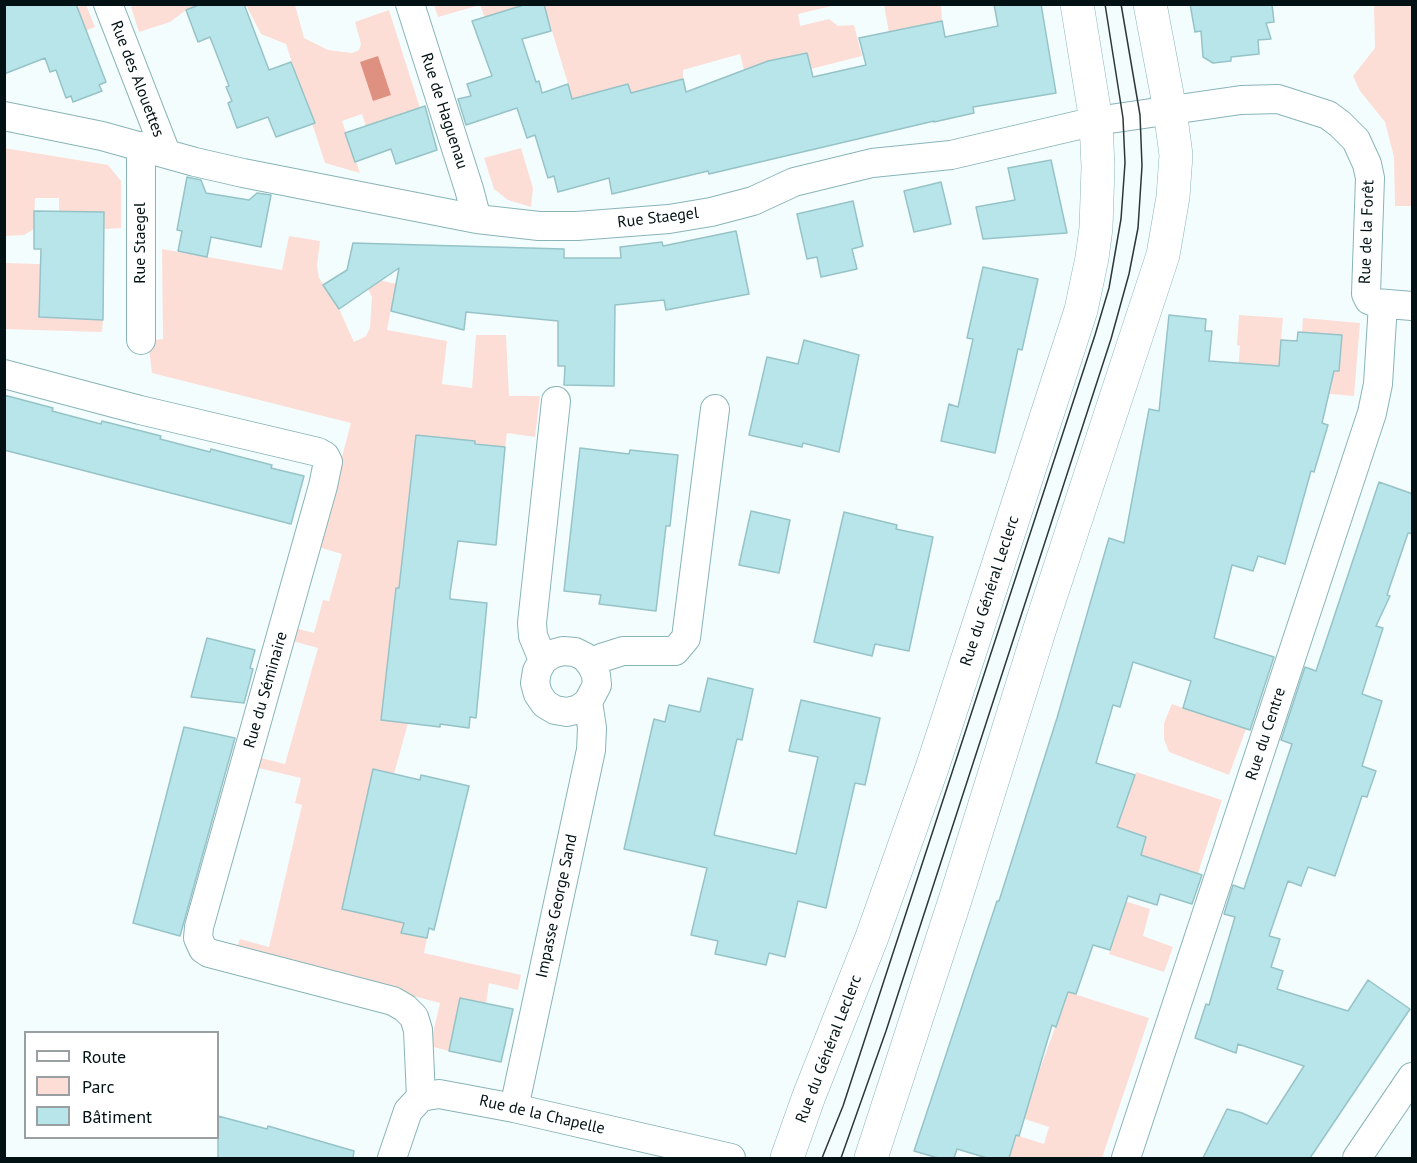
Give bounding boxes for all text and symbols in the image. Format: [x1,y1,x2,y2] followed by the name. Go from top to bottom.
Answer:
[106,18,168,140] street label: Rue des Alouettes
[416,51,472,171] street label: Rue de Haguenau
[1356,180,1378,284] street label: Rue de la Forêt
[130,202,150,284] street label: Rue Staegel
[616,204,700,232] street label: Rue Staegel
[957,513,1023,669] street label: Rue du Général Leclerc
[240,630,292,750] street label: Rue du Séminaire
[1242,685,1290,783] street label: Rue du Centre
[532,832,582,980] street label: Impasse George Sand
[792,972,866,1126] street label: Rue du Général Leclerc
[24,1031,219,1139] legend
[82,1045,126,1068] text: Route
[82,1075,115,1098] text: Parc
[477,1091,607,1139] street label: Rue de la Chapelle
[82,1105,152,1128] text: Bâtiment

